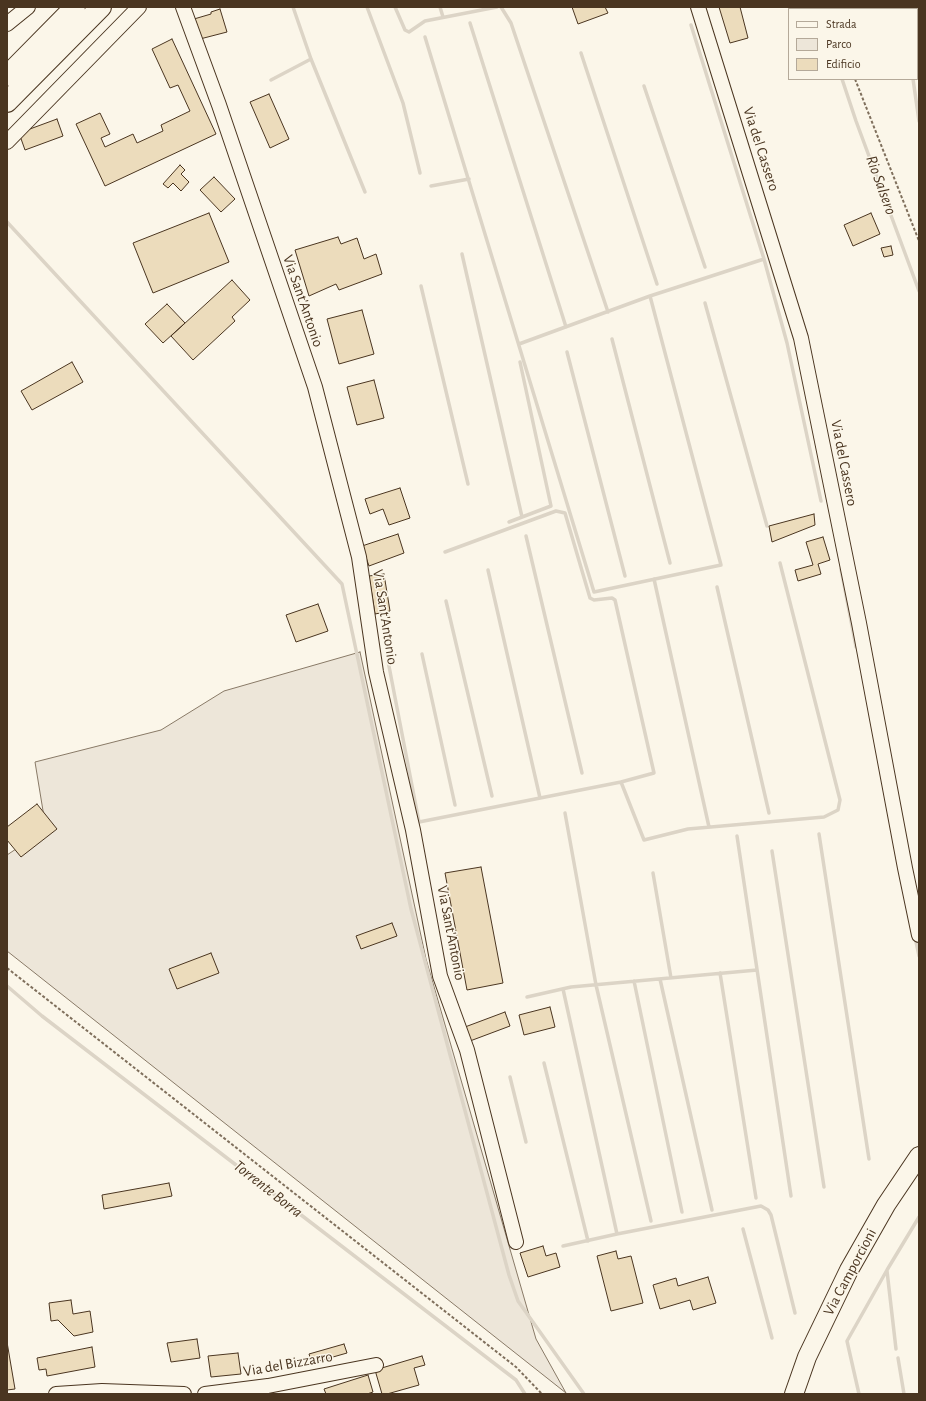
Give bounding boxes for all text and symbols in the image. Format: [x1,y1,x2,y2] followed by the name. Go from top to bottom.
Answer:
[788,8,918,80] legend
[826,18,857,30] text: Strada
[826,38,852,50] text: Parco
[826,58,861,70] text: Edificio
[739,105,783,193] street label: Via del Cassero
[861,153,901,217] water label: Rio Salsero
[279,253,327,349] street label: Via Sant'Antonio
[827,418,861,508] street label: Via del Cassero
[369,568,401,666] street label: Via Sant'Antonio
[433,884,469,982] street label: Via Sant'Antonio
[230,1156,306,1222] water label: Torrente Borra
[820,1226,880,1318] street label: Via Camporcioni
[242,1347,334,1381] street label: Via del Bizzarro

